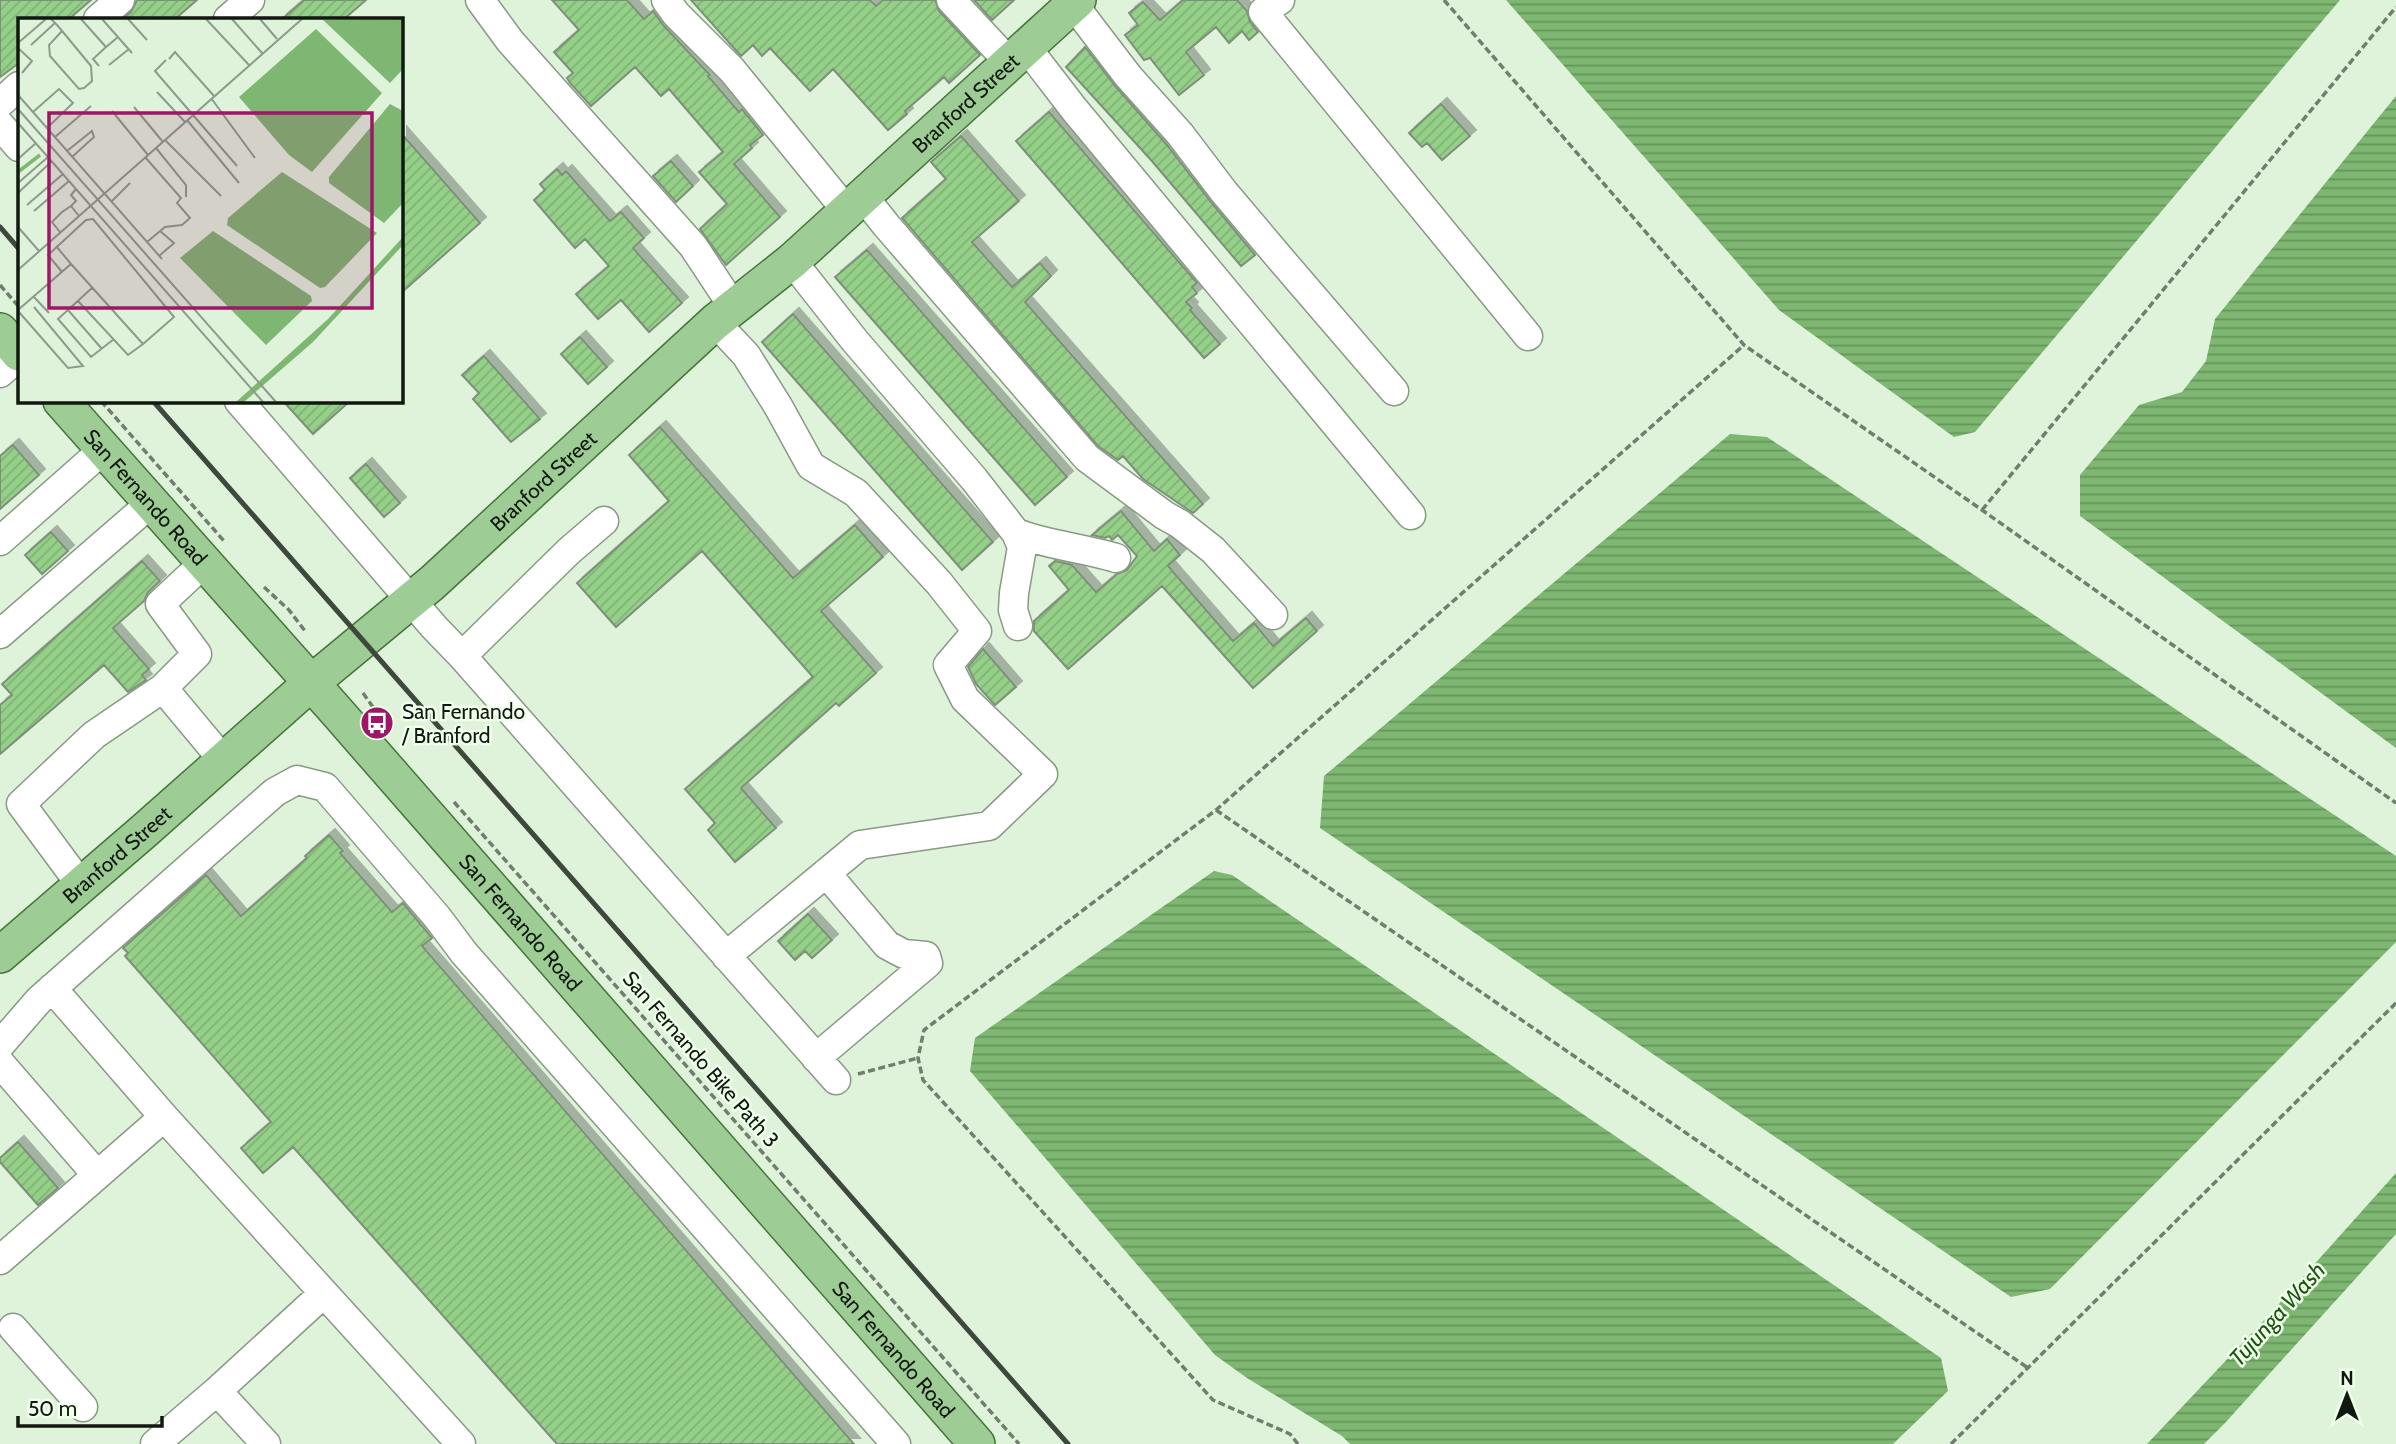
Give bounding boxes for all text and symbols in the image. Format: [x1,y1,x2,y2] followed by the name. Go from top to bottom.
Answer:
[18,18,402,402] inset map
[907,48,1024,158] street label: Branford Street
[79,424,213,570] street label: San Fernando Road
[485,426,601,536] street label: Branford Street
[401,699,525,748] place label: San Fernando / Branford
[358,704,396,742] bus stop icon: San Fernando / Branford
[57,801,176,908] street label: Branford Street
[454,849,587,996] street label: San Fernando Road
[618,966,784,1152] street label: San Fernando Bike Path 3
[2223,1256,2331,1372] water label: Tujunga Wash
[827,1276,960,1423] street label: San Fernando Road
[2312,1360,2382,1430] north arrow
[2340,1367,2354,1390] text: N
[18,1384,161,1428] scale bar
[28,1396,77,1421] text: 50 m

